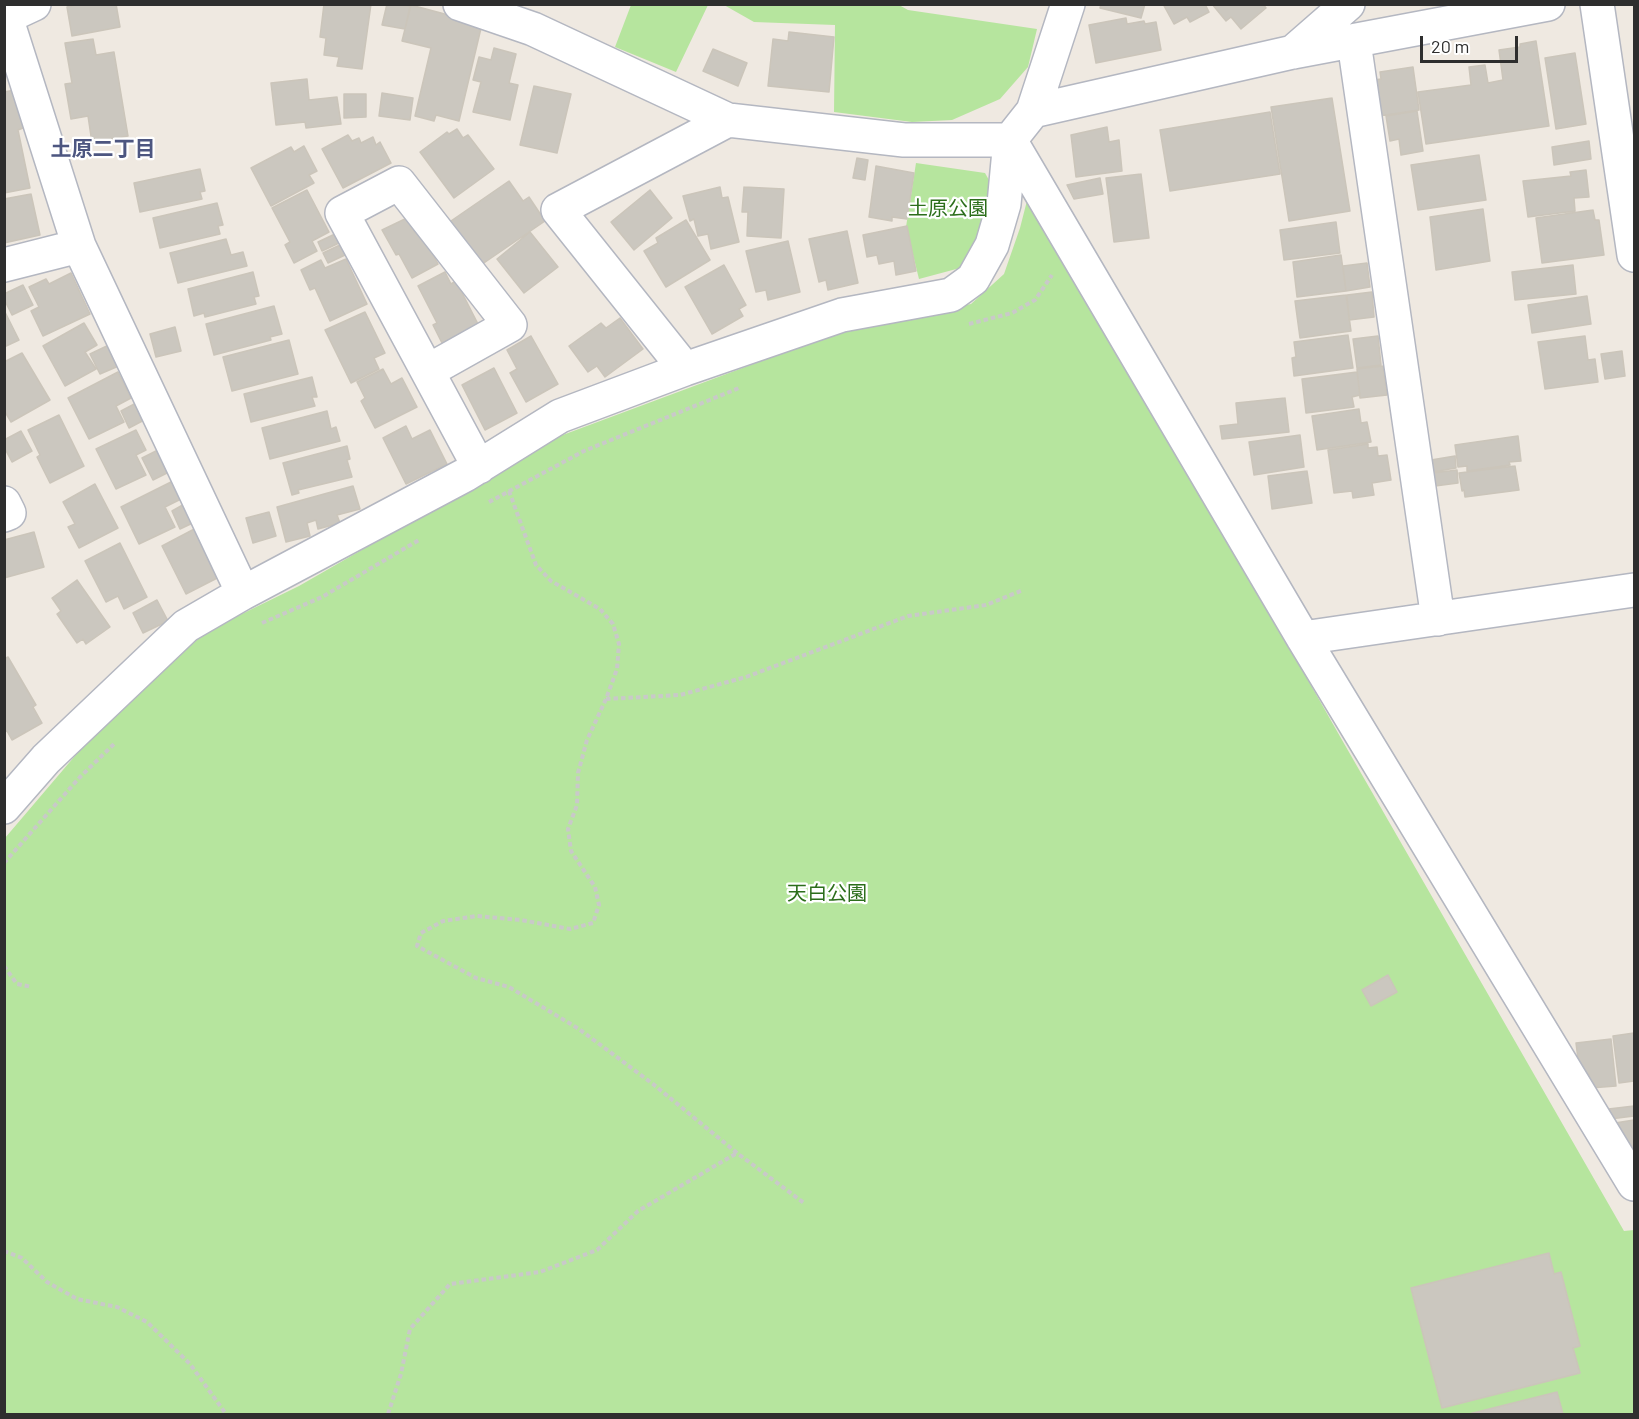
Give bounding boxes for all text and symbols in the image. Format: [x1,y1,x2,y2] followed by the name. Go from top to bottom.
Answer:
[1423,24,1520,62] scale bar
[1431,35,1469,57] text: 20 m
[51,136,155,162] district label: 土原二丁目
[908,196,988,220] park label: 土原公園
[787,881,867,905] park label: 天白公園

